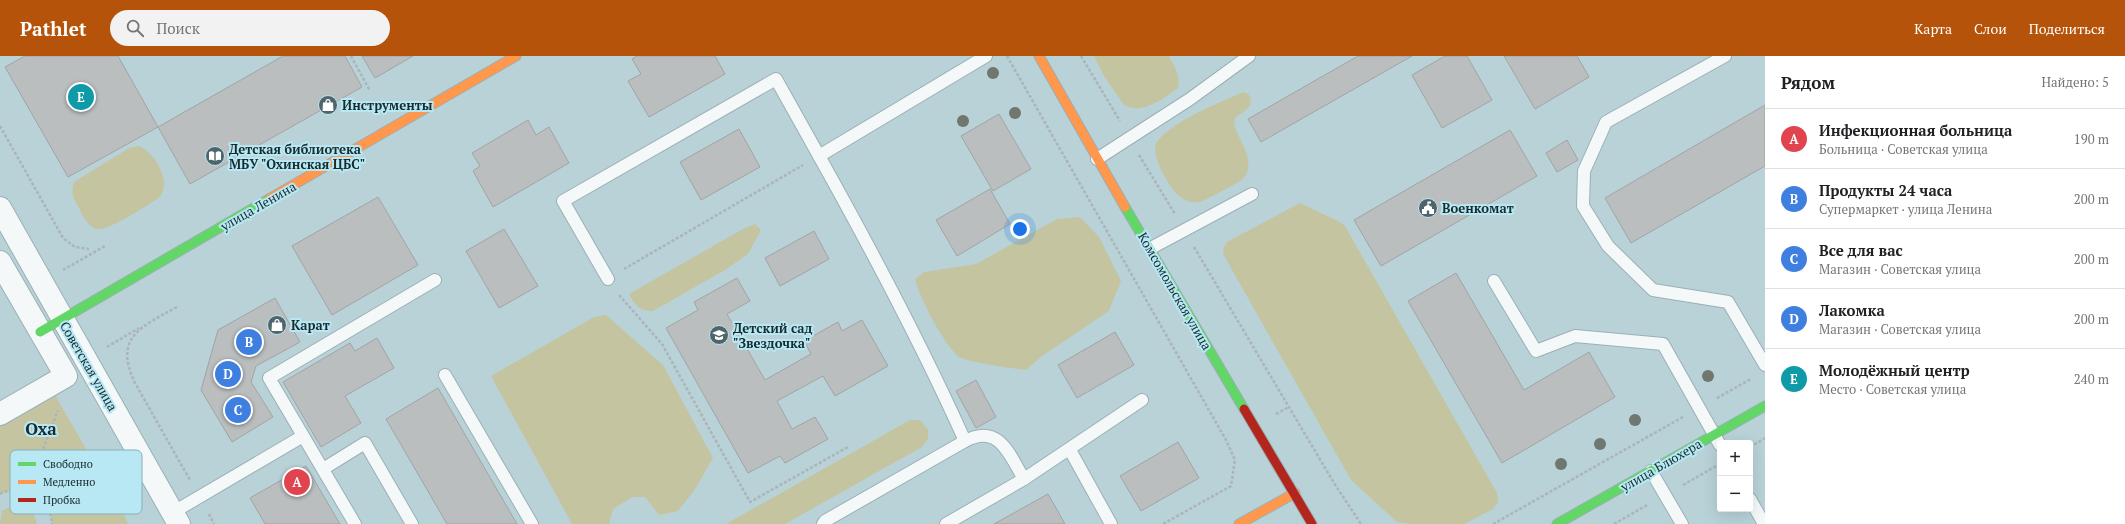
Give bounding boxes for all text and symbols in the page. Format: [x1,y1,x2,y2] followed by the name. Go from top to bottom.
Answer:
[110,10,390,46] search box
[20,16,86,41] text: Pathlet
[124,17,146,39] icon: search
[156,18,200,38] text: Поиск
[1914,19,1952,38] text: Карта
[1974,19,2007,38] text: Слои
[2029,19,2105,38] text: Поделиться
[1781,71,1835,94] text: Рядом
[2042,73,2109,91] text: Найдено: 5
[68,82,94,112] pin: E
[317,94,339,116] shop icon: Инструменты
[342,96,433,114] place label: Инструменты
[1819,120,2012,140] text: Инфекционная больница
[1789,130,1799,148] text: A
[2074,130,2109,148] text: 190 m
[229,140,365,173] place label: Детская библиотека МБУ "Охинская ЦБС"
[1819,140,1988,158] text: Больница · Советская улица
[204,145,226,167] library icon: Детская библиотека МБУ "Охинская ЦБС"
[216,177,299,235] street label: улица Ленина
[1819,180,1952,200] text: Продукты 24 часа
[1790,190,1798,208] text: B
[2074,190,2109,208] text: 200 m
[1417,197,1439,219] public building icon: Военкомат
[1442,199,1514,217] place label: Военкомат
[1819,200,1992,218] text: Супермаркет · улица Ленина
[1010,219,1030,239] your location
[1134,229,1216,354] street label: Комсомольская улица
[1819,240,1903,260] text: Все для вас
[1790,250,1798,268] text: C
[2074,250,2109,268] text: 200 m
[1819,260,1981,278] text: Магазин · Советская улица
[1819,300,1885,320] text: Лакомка
[1789,310,1799,328] text: D
[2074,310,2109,328] text: 200 m
[266,314,288,336] shop icon: Карат
[291,316,330,334] place label: Карат
[56,318,122,414] street label: Советская улица
[733,319,813,352] place label: Детский сад "Звездочка"
[1819,320,1981,338] text: Магазин · Советская улица
[708,324,730,346] school or university icon: Детский сад "Звездочка"
[236,327,262,357] pin: B
[215,359,241,389] pin: D
[1819,360,1970,380] text: Молодёжный центр
[1790,370,1798,388] text: E
[2074,370,2109,388] text: 240 m
[1819,380,1966,398] text: Место · Советская улица
[225,395,251,425] pin: C
[25,417,57,440] district label: Оха
[1616,434,1705,496] street label: улица Блюхера
[1717,440,1753,512] map controls
[1717,440,1753,476] button: +
[10,450,142,514] legend
[43,457,93,471] text: Свободно
[284,467,310,497] pin: A
[43,475,95,489] text: Медленно
[1717,476,1753,512] button: −
[43,493,81,507] text: Пробка

